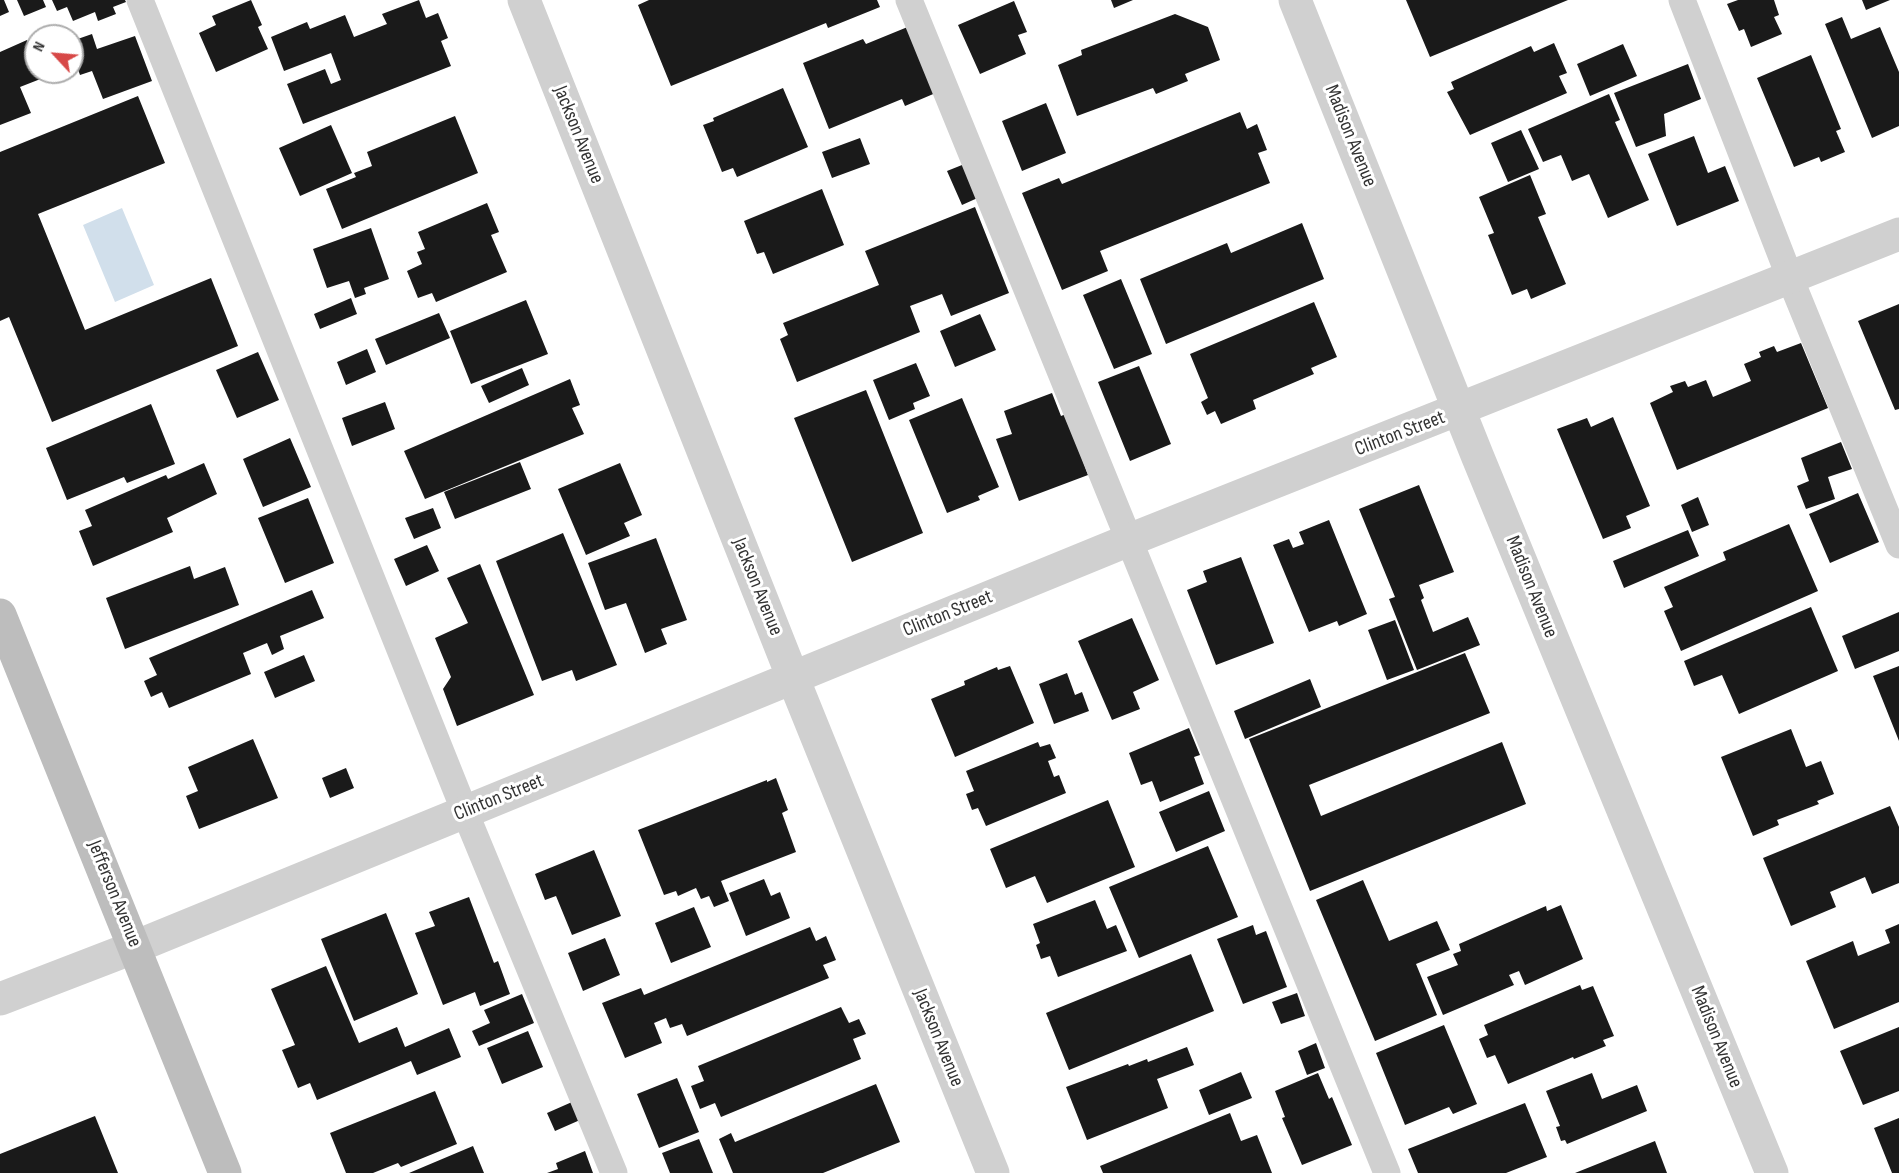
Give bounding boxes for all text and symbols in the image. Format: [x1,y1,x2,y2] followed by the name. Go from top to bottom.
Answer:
[24,24,84,84] north arrow
[29,39,50,55] text: N
[1319,82,1381,190] street label: Madison Avenue
[548,83,608,187] street label: Jackson Avenue
[1352,406,1448,462] street label: Clinton Street
[1500,533,1562,641] street label: Madison Avenue
[727,535,787,639] street label: Jackson Avenue
[900,585,996,643] street label: Clinton Street
[451,769,547,827] street label: Clinton Street
[82,837,146,951] street label: Jefferson Avenue
[1685,983,1747,1091] street label: Madison Avenue
[908,986,968,1090] street label: Jackson Avenue

